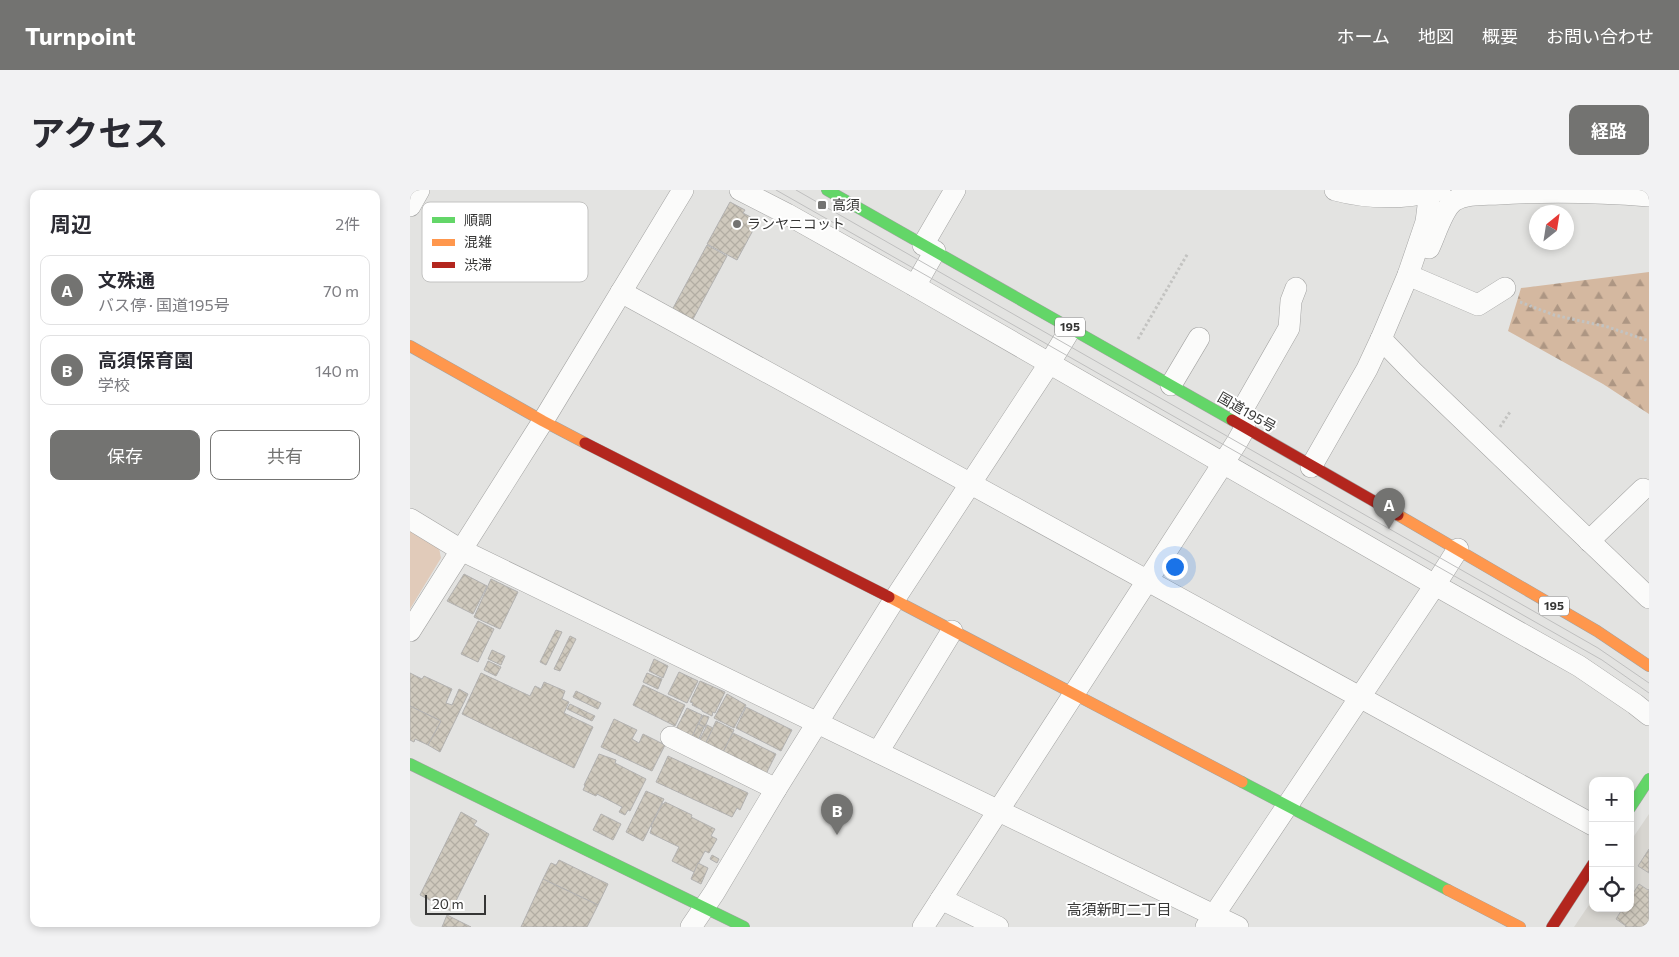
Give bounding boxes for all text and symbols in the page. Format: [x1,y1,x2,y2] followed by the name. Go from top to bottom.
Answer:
[25,21,136,50] text: Turnpoint
[1337,25,1390,47] text: ホーム
[1418,25,1454,47] text: 地図
[1482,25,1518,47] text: 概要
[1546,25,1654,47] text: お問い合わせ
[1569,105,1649,155] button: 経路
[30,110,168,153] text: アクセス
[832,196,860,213] place label: 高須
[816,199,828,211] marker: 高須
[422,202,588,282] legend
[1529,205,1574,250] north arrow
[50,211,92,236] text: 周辺
[464,211,492,228] text: 順調
[335,214,360,233] text: 2件
[747,215,845,232] place label: ランヤニコット
[731,218,743,230] marker: ランヤニコット
[464,233,492,250] text: 混雑
[464,256,492,273] text: 渋滞
[98,268,155,291] text: 文殊通
[61,281,73,300] text: A
[323,281,359,300] text: 70 m
[98,295,230,314] text: バス停 · 国道195号
[1055,318,1085,336] road number: 195
[98,348,193,371] text: 高須保育園
[62,361,72,380] text: B
[315,361,359,380] text: 140 m
[98,375,130,394] text: 学校
[1215,388,1279,435] street label: 国道195号
[50,430,200,480] button: 保存
[210,430,360,480] button: 共有
[1373,488,1405,529] pin: A
[1162,554,1188,580] your location
[1539,596,1569,616] road number: 195
[1589,777,1634,912] map controls
[1589,777,1634,822] button: +
[821,794,853,835] pin: B
[1589,822,1634,867] button: −
[1589,867,1634,912] button: locate
[425,892,486,915] scale bar
[432,895,464,912] text: 20 m
[1066,900,1172,918] district label: 高須新町二丁目

